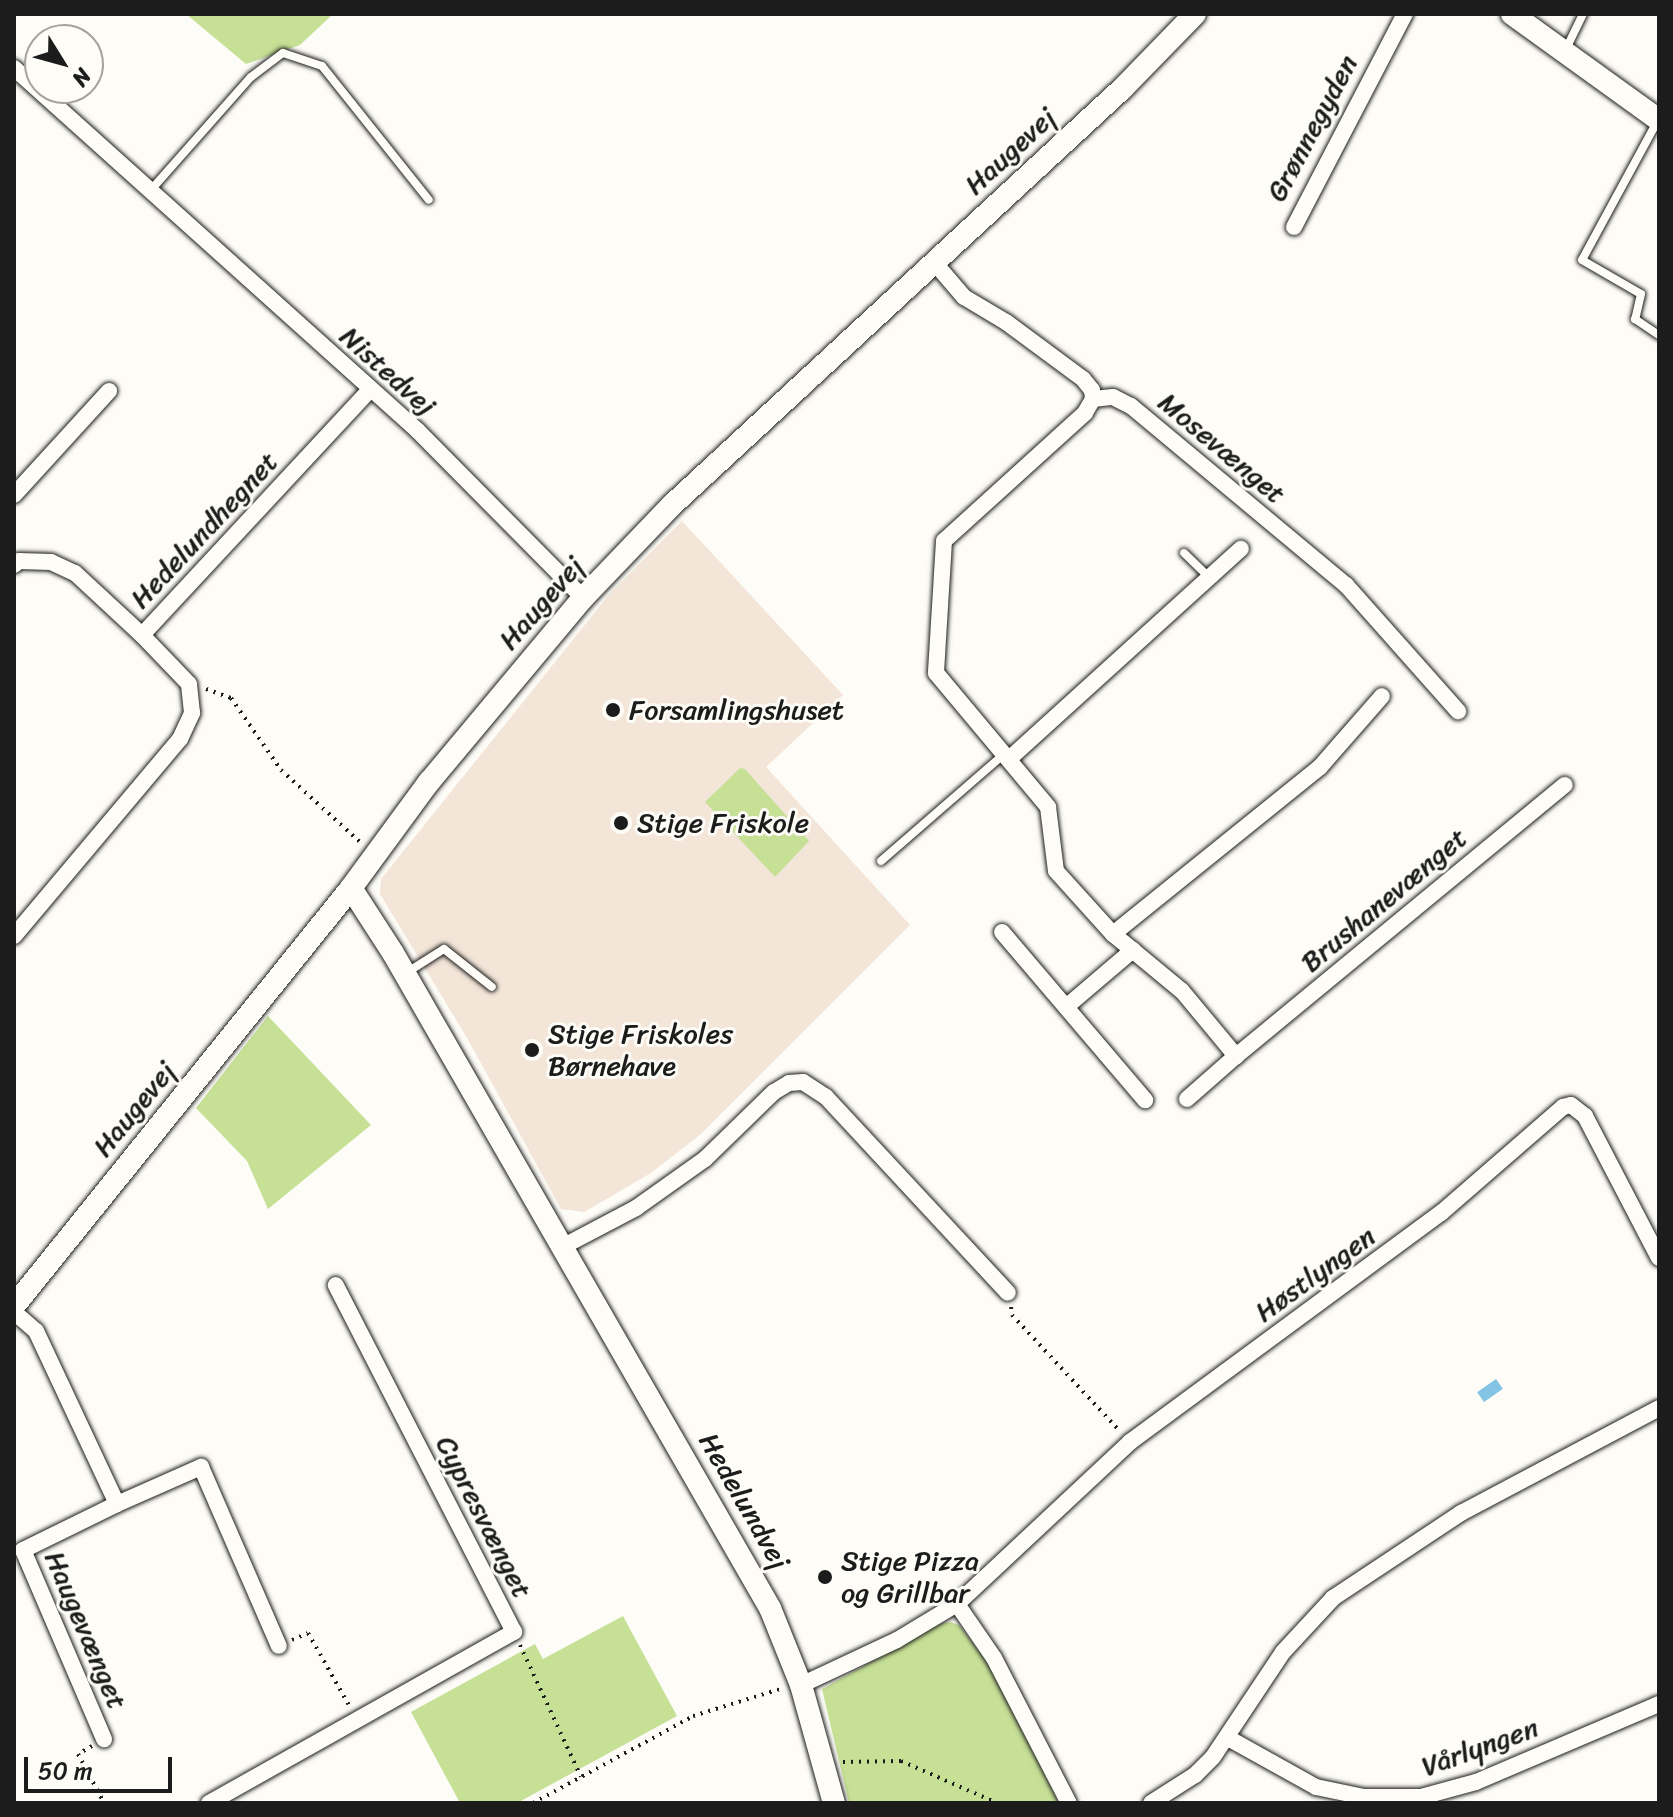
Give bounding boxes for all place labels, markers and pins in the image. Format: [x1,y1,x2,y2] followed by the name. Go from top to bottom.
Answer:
[629,693,844,727] place label: Forsamlingshuset
[604,701,622,719] marker: Forsamlingshuset
[637,806,808,840] place label: Stige Friskole
[612,814,630,832] marker: Stige Friskole
[548,1017,732,1083] place label: Stige Friskoles Børnehave
[523,1041,541,1059] marker: Stige Friskoles Børnehave
[841,1544,980,1610] place label: Stige Pizza og Grillbar
[816,1568,834,1586] marker: Stige Pizza og Grillbar

